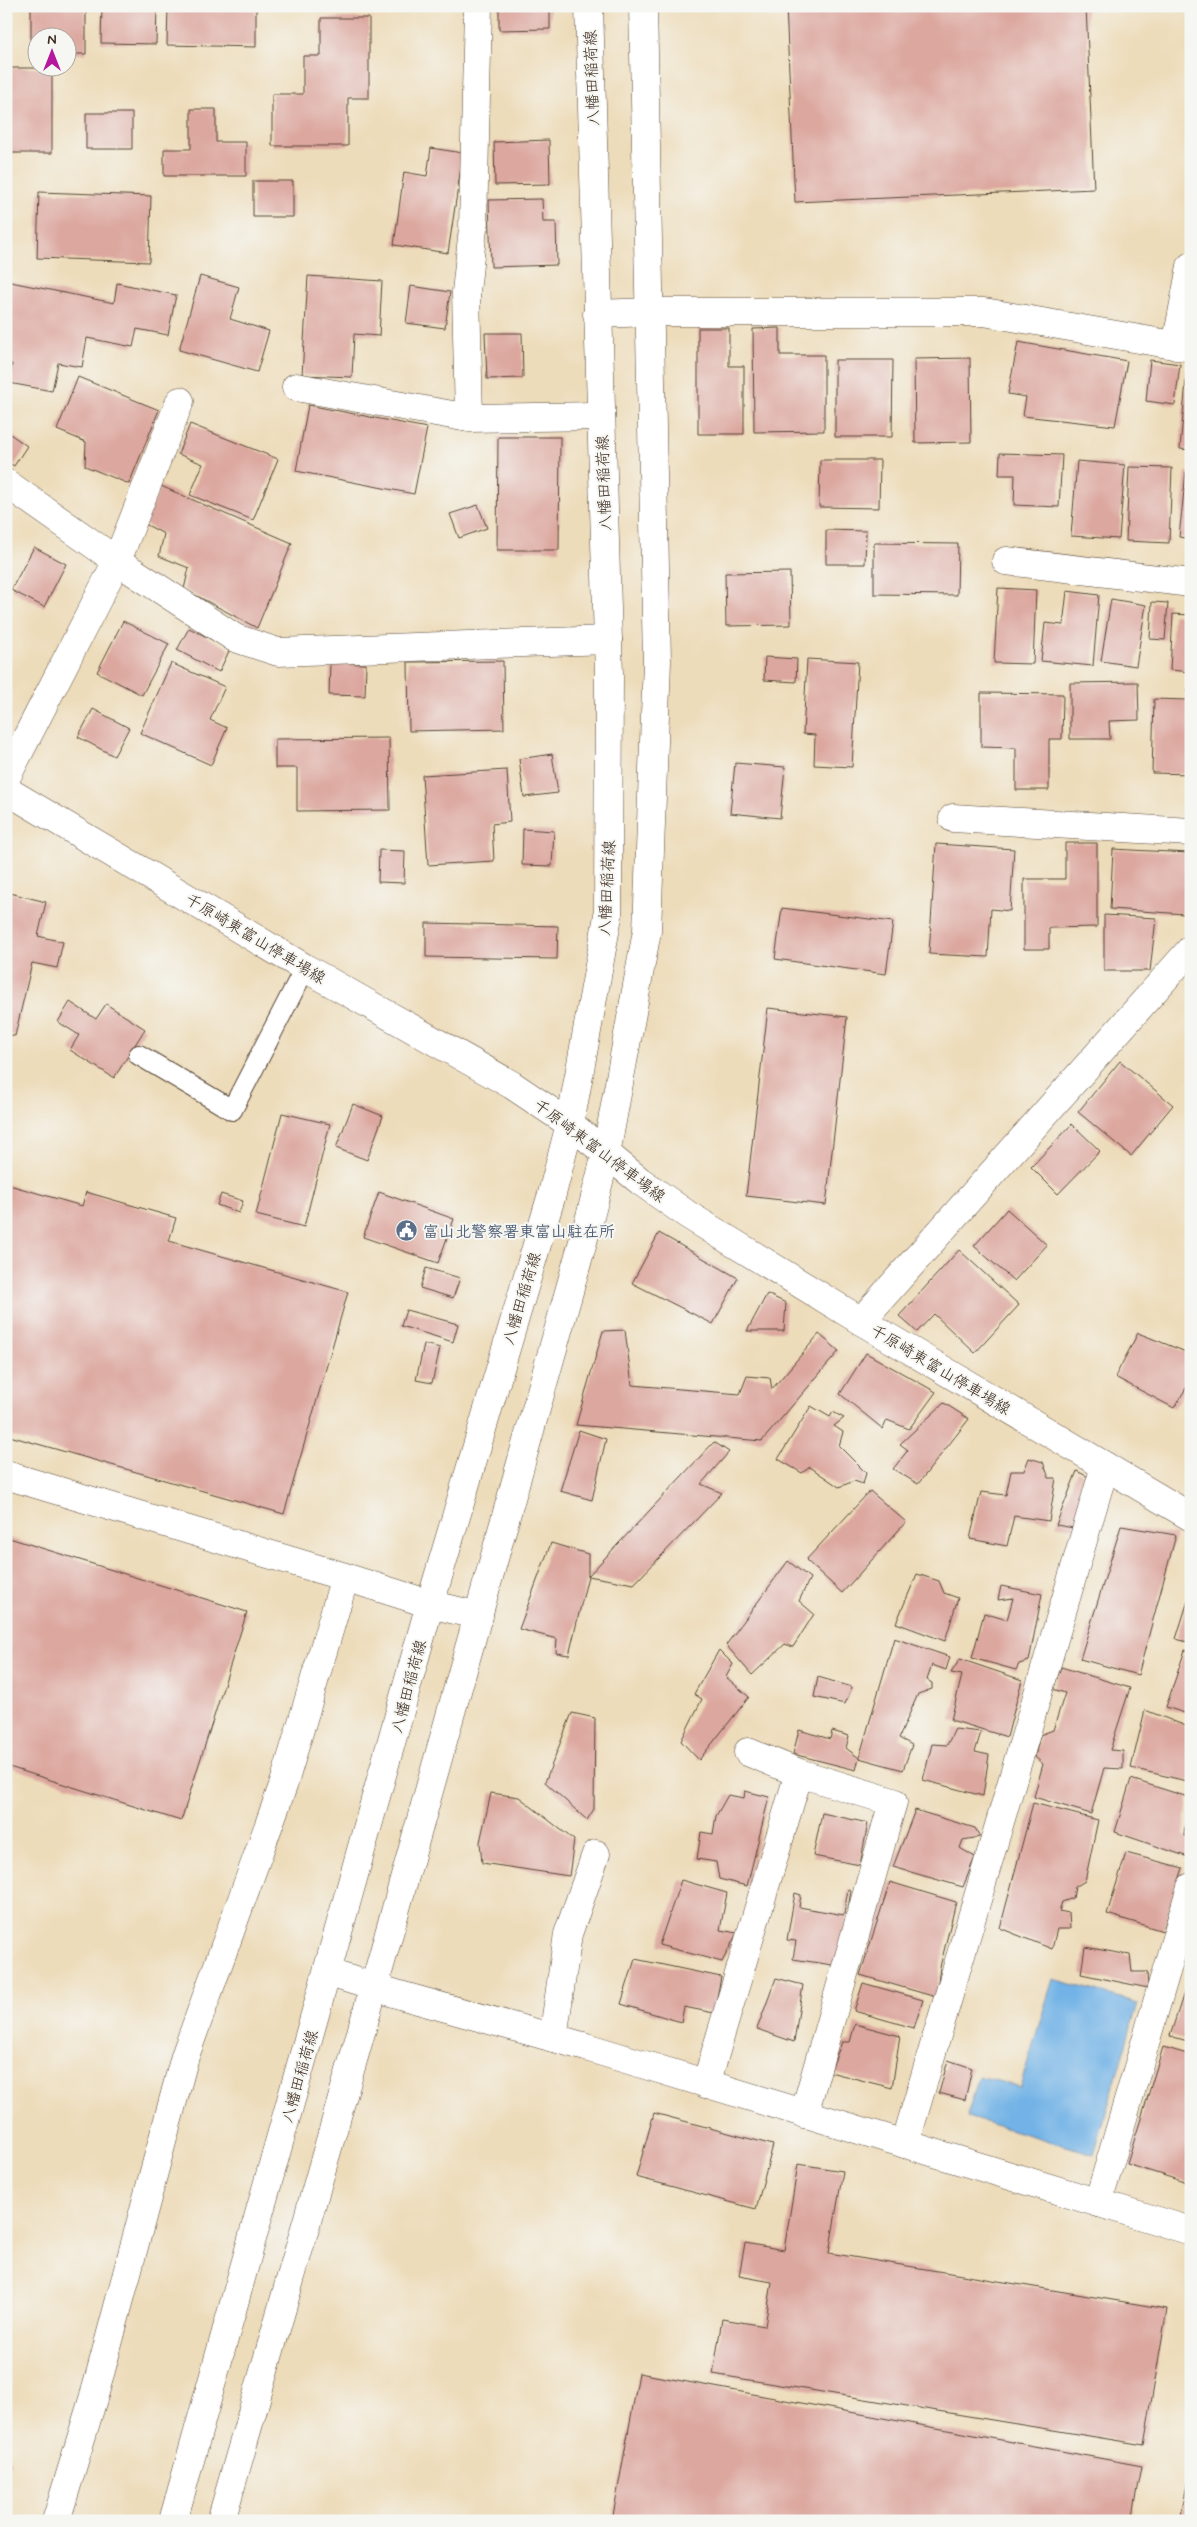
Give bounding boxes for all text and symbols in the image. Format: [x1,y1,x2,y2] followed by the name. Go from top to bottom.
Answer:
[28,28,78,78] north arrow
[580,30,605,126] street label: 八幡田稲荷線
[47,31,57,49] text: N
[592,435,617,531] street label: 八幡田稲荷線
[594,840,620,937] street label: 八幡田稲荷線
[181,889,329,989] street label: 千原崎東富山停車場線
[529,1095,669,1208] street label: 千原崎東富山停車場線
[395,1219,419,1243] public building icon: 富山北警察署東富山駐在所
[423,1222,615,1243] place label: 富山北警察署東富山駐在所
[498,1249,547,1347] street label: 八幡田稲荷線
[866,1320,1014,1420] street label: 千原崎東富山停車場線
[387,1637,432,1735] street label: 八幡田稲荷線
[277,2027,324,2125] street label: 八幡田稲荷線

